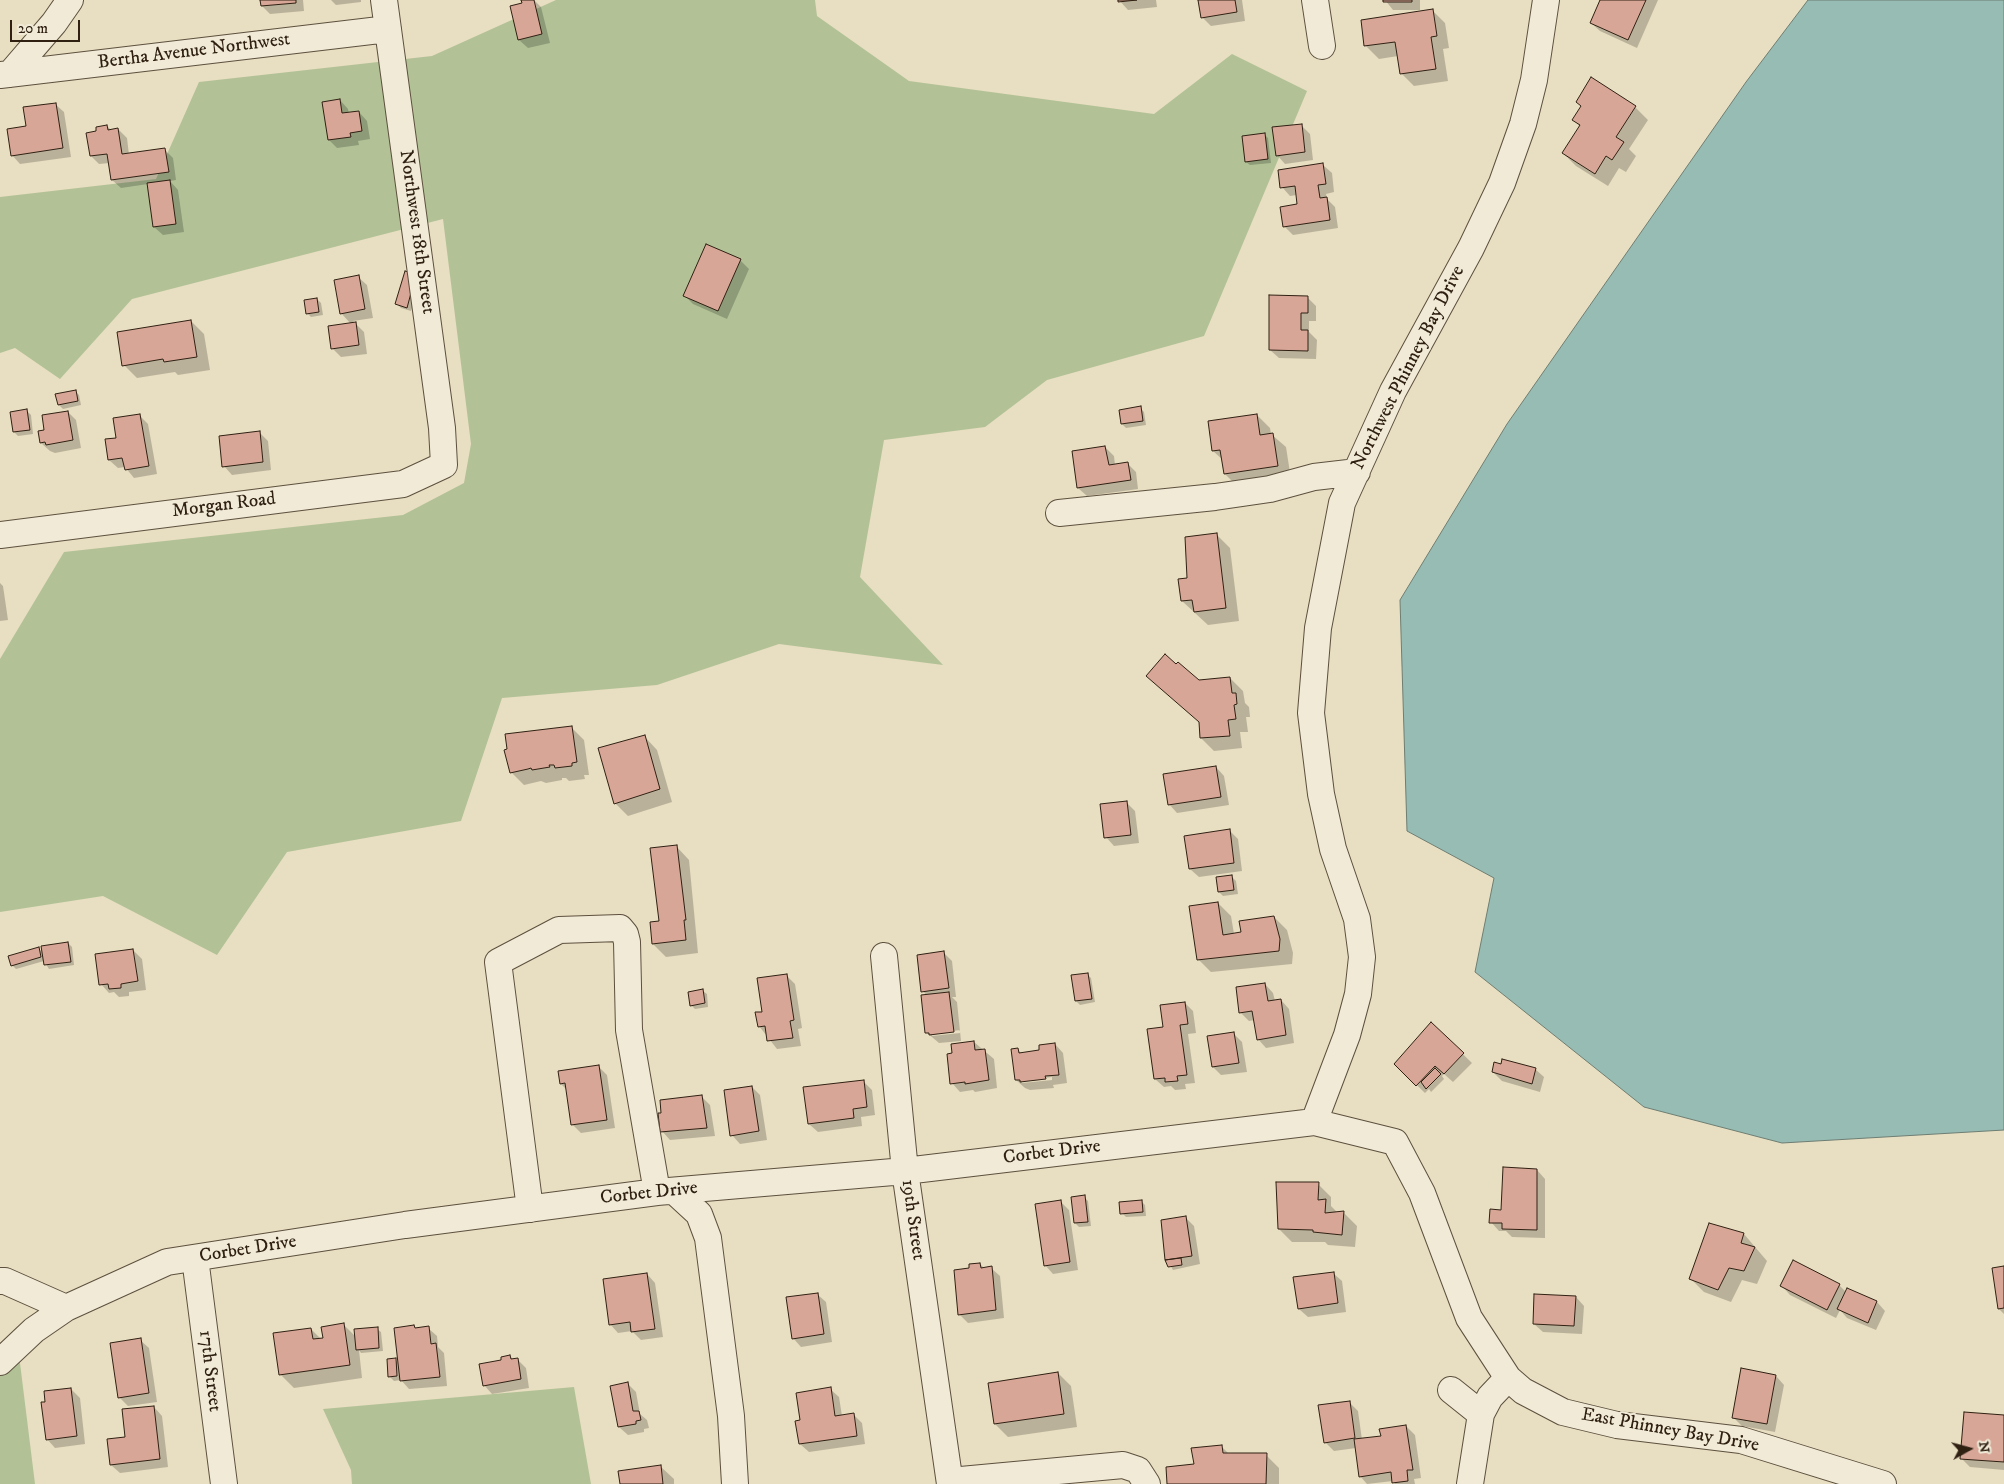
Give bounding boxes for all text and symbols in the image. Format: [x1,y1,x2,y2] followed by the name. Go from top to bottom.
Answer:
[12,10,82,42] scale bar
[18,19,48,38] text: 20 m
[96,29,292,75] street label: Bertha Avenue Northwest
[393,149,439,315] street label: Northwest 18th Street
[1348,262,1470,474] street label: Northwest Phinney Bay Drive
[171,488,277,524] street label: Morgan Road
[1002,1136,1102,1170] street label: Corbet Drive
[599,1178,699,1210] street label: Corbet Drive
[895,1178,929,1262] street label: 19th Street
[198,1231,298,1269] street label: Corbet Drive
[193,1329,225,1413] street label: 17th Street
[1579,1404,1761,1458] street label: East Phinney Bay Drive
[1944,1424,1994,1474] north arrow
[1974,1440,1994,1454] text: N

